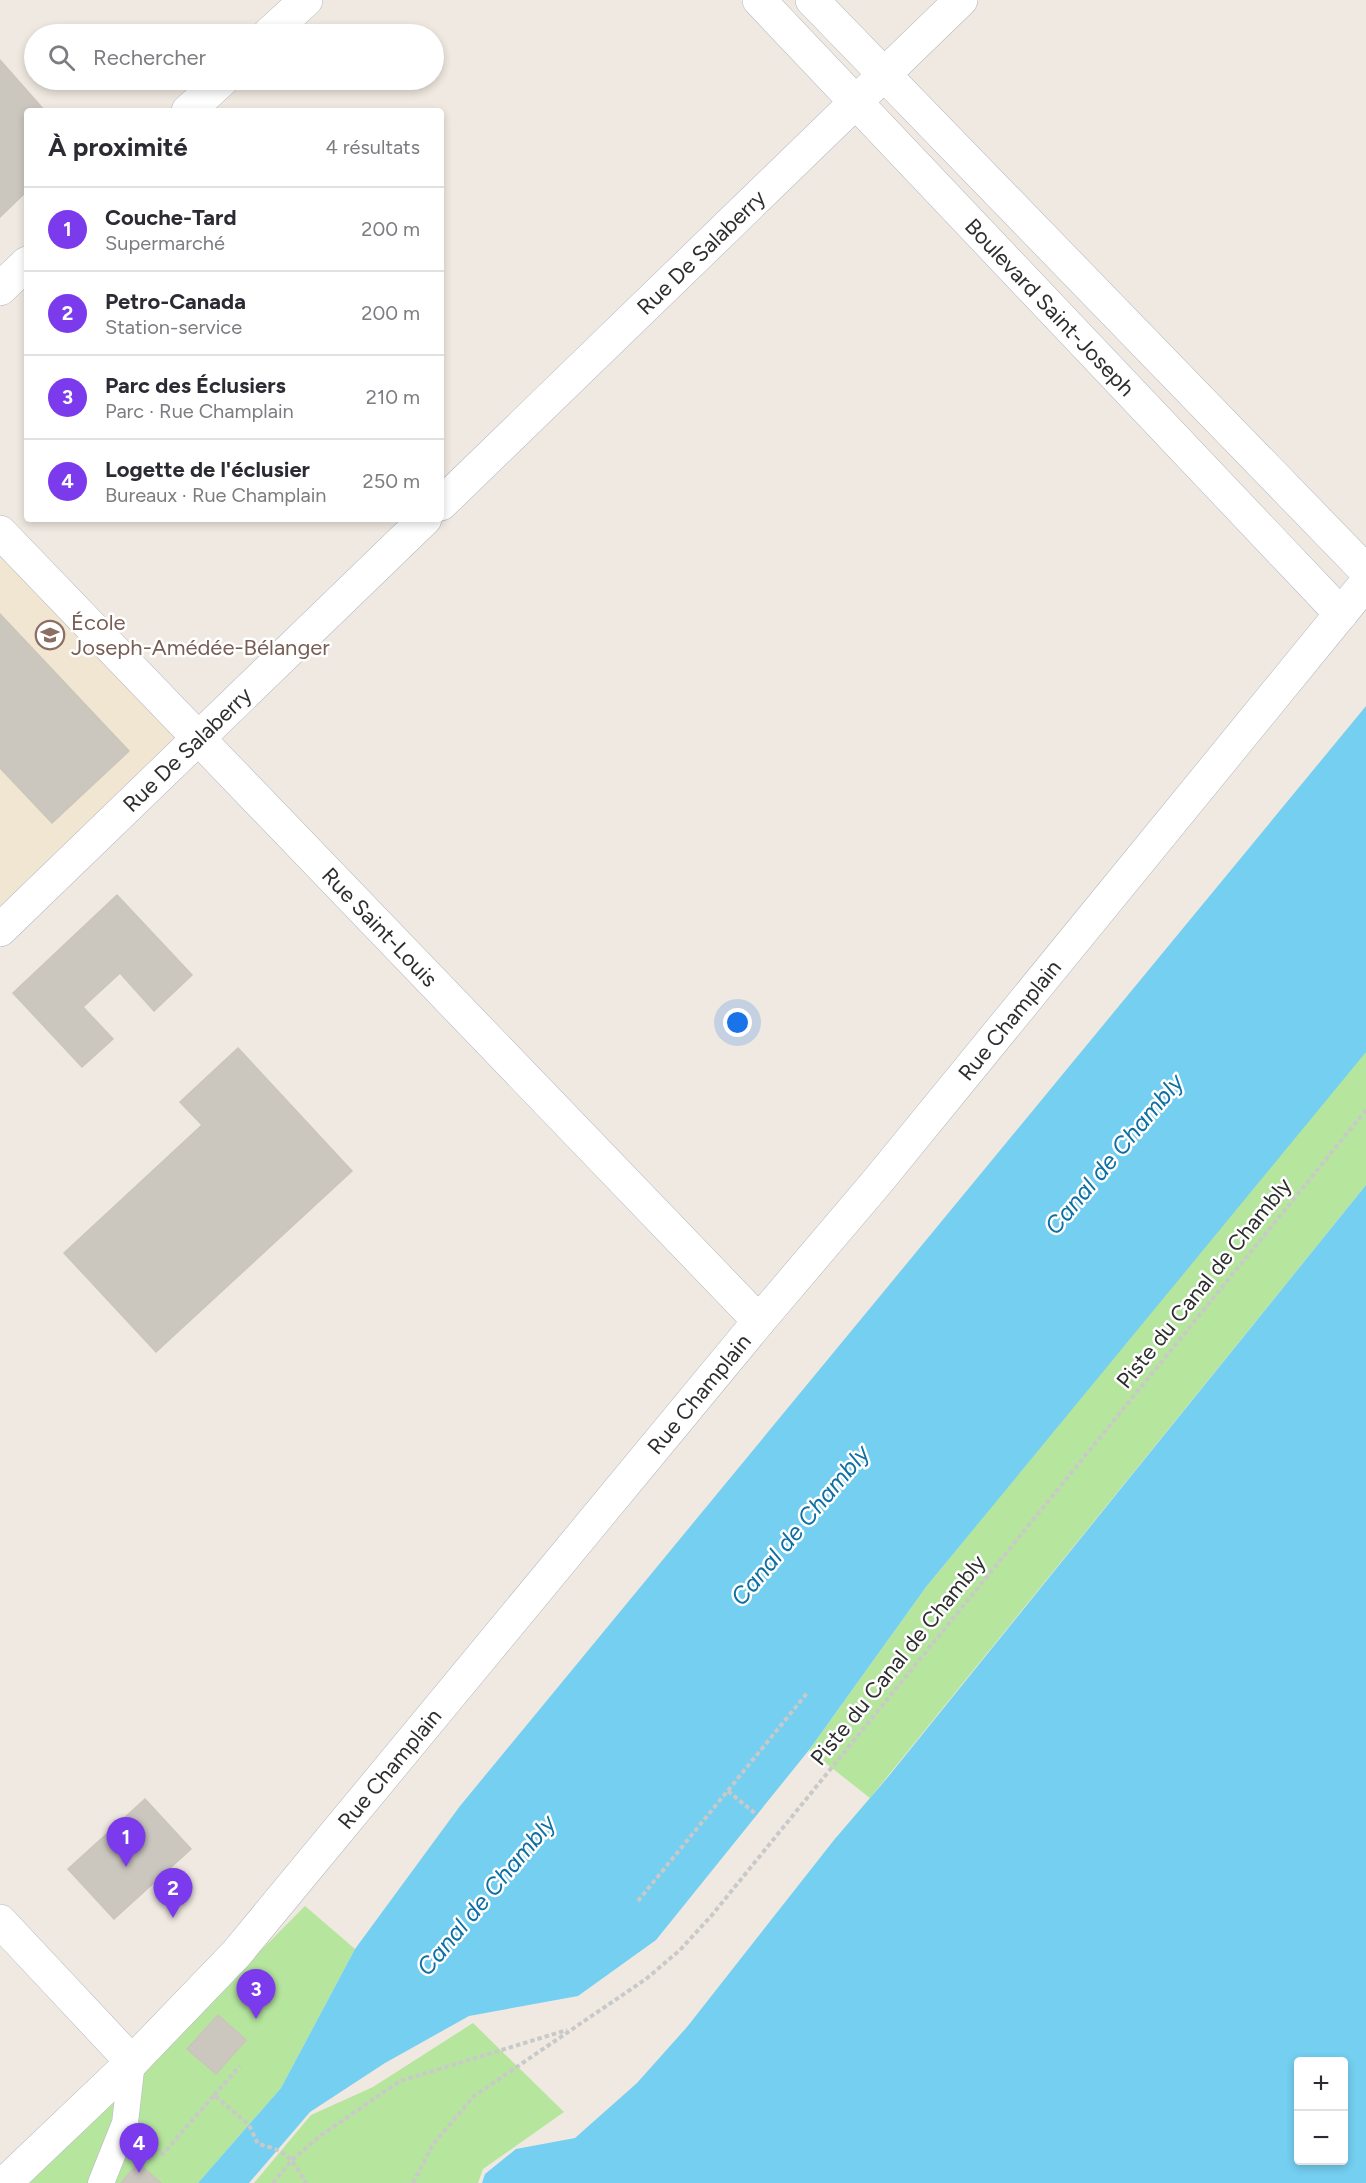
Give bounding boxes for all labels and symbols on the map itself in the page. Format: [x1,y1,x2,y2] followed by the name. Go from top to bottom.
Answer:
[631,183,771,320] street label: Rue De Salaberry
[960,213,1140,401] street label: Boulevard Saint-Joseph
[71,609,330,661] place label: École Joseph-Amédée-Bélanger
[34,619,66,651] school or university icon: École Joseph-Amédée-Bélanger
[117,681,257,817] street label: Rue De Salaberry
[316,862,443,992] street label: Rue Saint-Louis
[952,954,1067,1086] street label: Rue Champlain
[723,1008,752,1037] your location
[1038,1067,1190,1240] water label: Canal de Chambly
[1111,1172,1298,1394] street label: Piste du Canal de Chambly
[641,1328,756,1460] street label: Rue Champlain
[724,1438,876,1611] water label: Canal de Chambly
[805,1549,992,1771] street label: Piste du Canal de Chambly
[332,1703,447,1834] street label: Rue Champlain
[410,1808,562,1981] water label: Canal de Chambly
[106,1818,146,1867] pin: 1
[154,1868,192,1918] pin: 2
[236,1970,276,2019] pin: 3
[120,2124,158,2173] pin: 4

